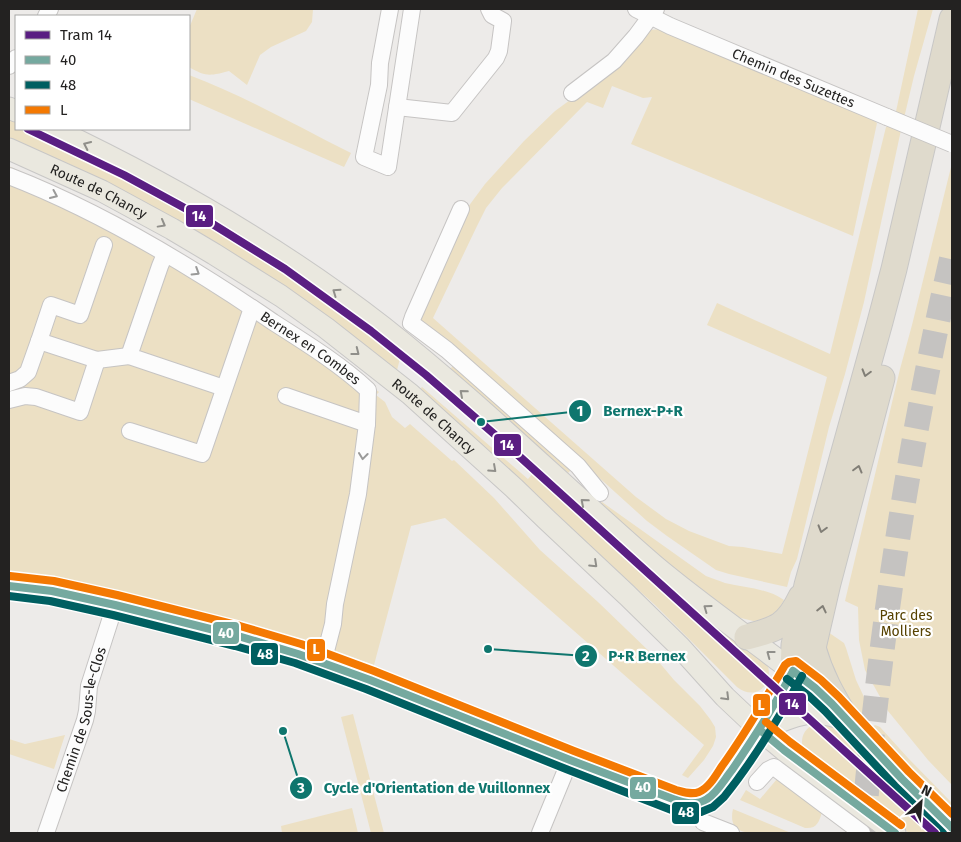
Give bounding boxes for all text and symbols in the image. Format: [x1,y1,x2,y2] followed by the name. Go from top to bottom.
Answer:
[15,15,190,130] legend
[60,26,112,44] text: Tram 14
[730,45,858,112] street label: Chemin des Suzettes
[60,51,76,69] text: 40
[60,76,76,94] text: 48
[60,101,68,119] text: L
[83,140,92,151] one-way arrow
[47,161,150,223] street label: Route de Chancy
[49,189,58,199] one-way arrow
[185,204,214,228] line badge: 14
[192,208,206,225] text: 14
[157,218,166,228] one-way arrow
[191,266,200,275] one-way arrow
[332,289,342,298] one-way arrow
[257,308,364,389] street label: Bernex en Combes
[351,346,360,355] one-way arrow
[861,368,872,377] one-way arrow
[388,375,479,458] street label: Route de Chancy
[460,390,469,399] one-way arrow
[568,396,692,426] callout: Bernex-P+R
[577,402,583,420] text: 1
[603,402,684,420] text: Bernex-P+R
[493,433,522,457] line badge: 14
[500,437,514,454] text: 14
[358,452,368,461] one-way arrow
[487,463,496,472] one-way arrow
[853,465,863,473] one-way arrow
[581,499,590,508] one-way arrow
[818,525,828,533] one-way arrow
[589,558,598,567] one-way arrow
[704,605,713,613] one-way arrow
[816,605,827,614] one-way arrow
[880,607,933,640] park label: Parc des Molliers
[212,621,240,645] line badge: 40
[218,625,234,642] text: 40
[306,638,326,662] line badge: L
[312,641,320,658] text: L
[573,641,696,671] callout: P+R Bernex
[250,642,279,666] line badge: 48
[53,644,110,795] street label: Chemin de Sous-le-Clos
[257,646,273,663] text: 48
[582,647,590,665] text: 2
[608,647,686,665] text: P+R Bernex
[766,651,776,660] one-way arrow
[720,691,729,700] one-way arrow
[778,692,807,716] line badge: 14
[752,693,771,717] line badge: L
[785,696,799,713] text: 14
[757,697,765,714] text: L
[289,773,560,803] callout: Cycle d'Orientation de Vuillonnex
[629,776,657,800] line badge: 40
[896,777,946,827] north arrow
[296,779,305,797] text: 3
[324,779,551,797] text: Cycle d'Orientation de Vuillonnex
[635,779,651,796] text: 40
[919,781,934,800] text: N
[671,801,700,825] line badge: 48
[678,804,694,821] text: 48

